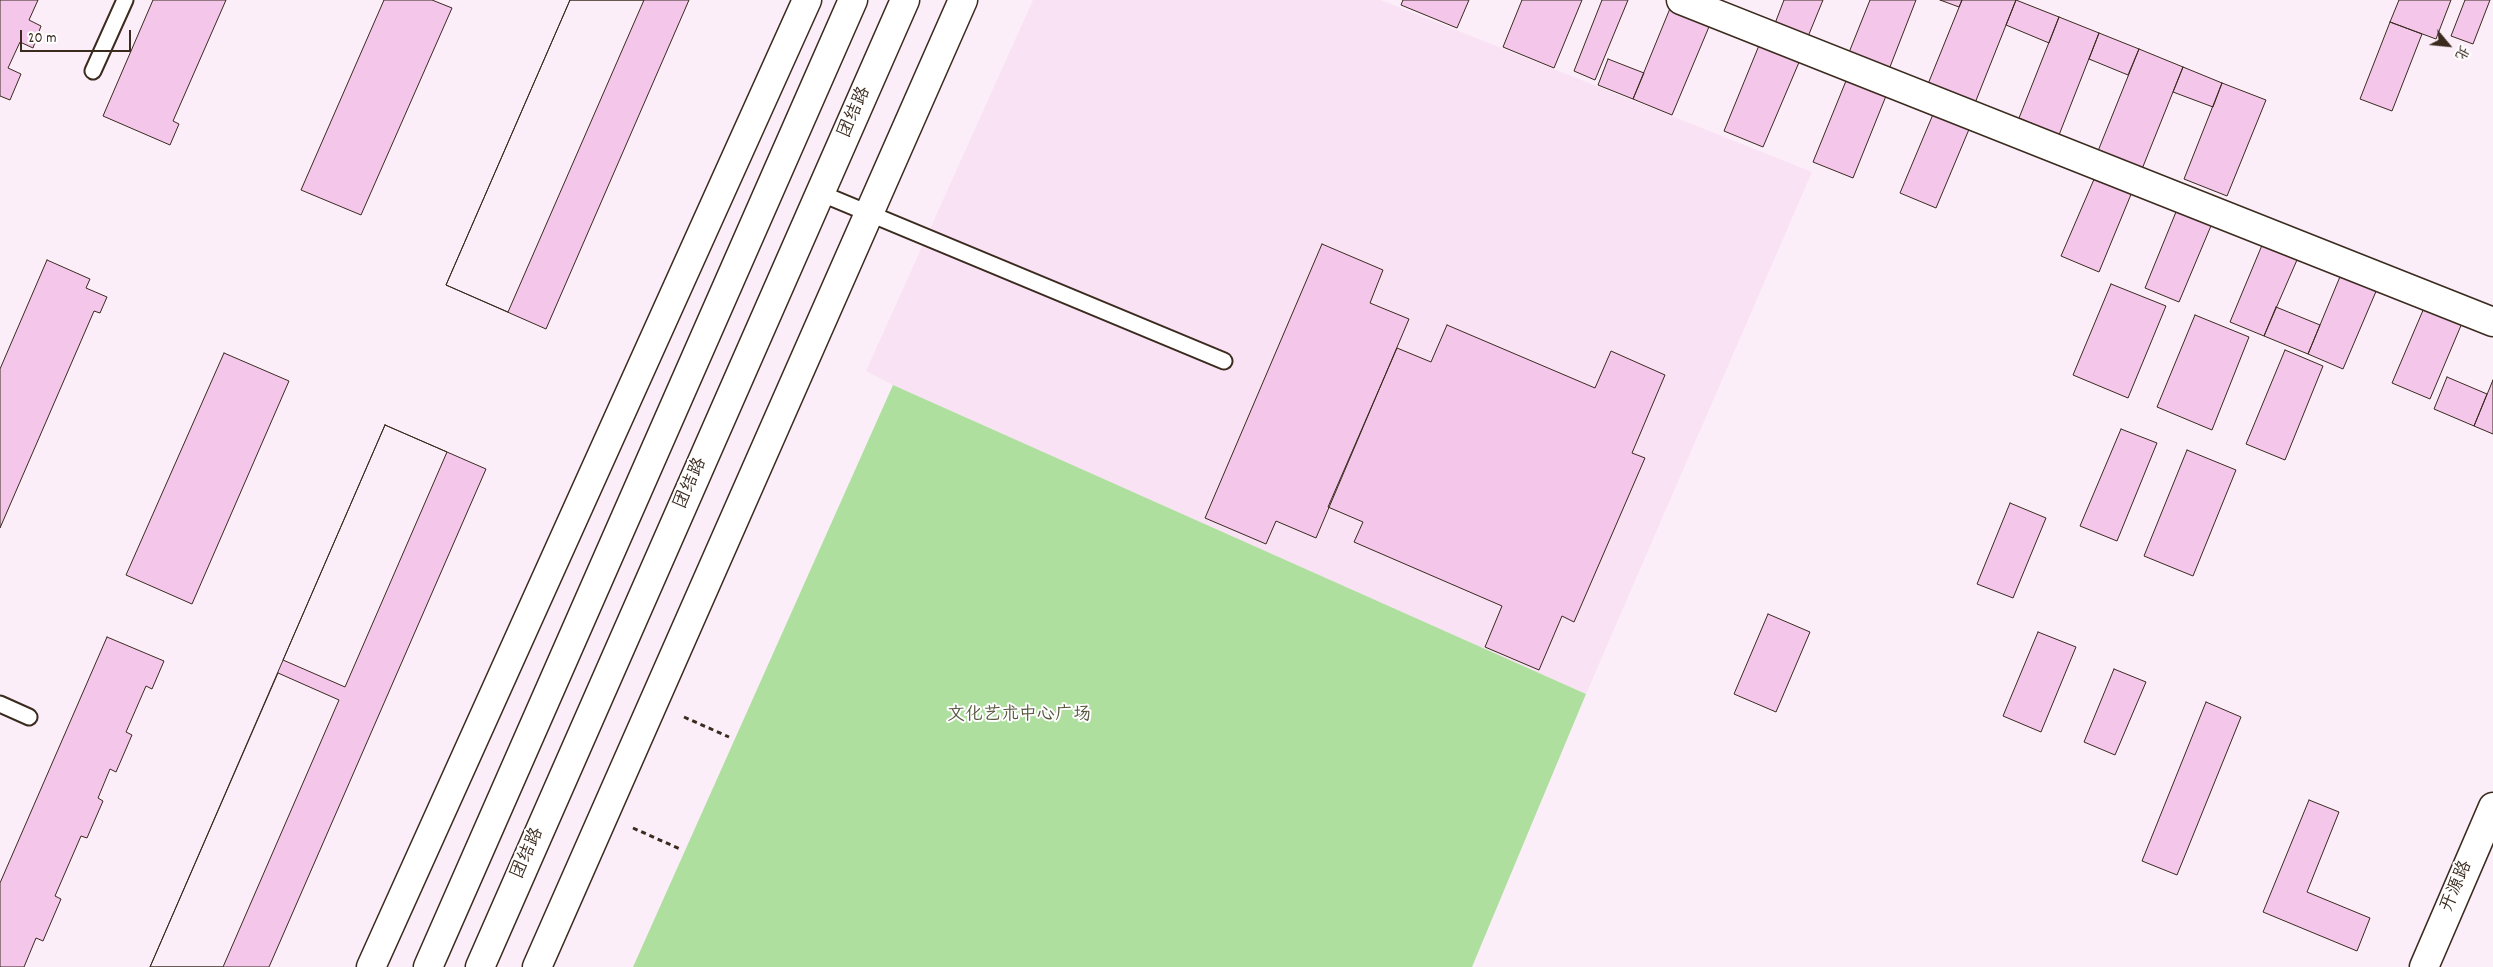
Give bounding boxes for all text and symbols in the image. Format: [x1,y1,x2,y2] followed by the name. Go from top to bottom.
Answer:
[22,20,134,52] scale bar
[2423,20,2473,70] north arrow
[28,28,56,50] text: 20 m
[2449,41,2473,63] text: 北
[835,84,877,142] street label: 团结路
[671,455,713,513] street label: 团结路
[947,706,1091,728] park label: 文化艺术中心广场
[508,825,550,883] street label: 团结路
[2438,858,2478,916] street label: 开源路

